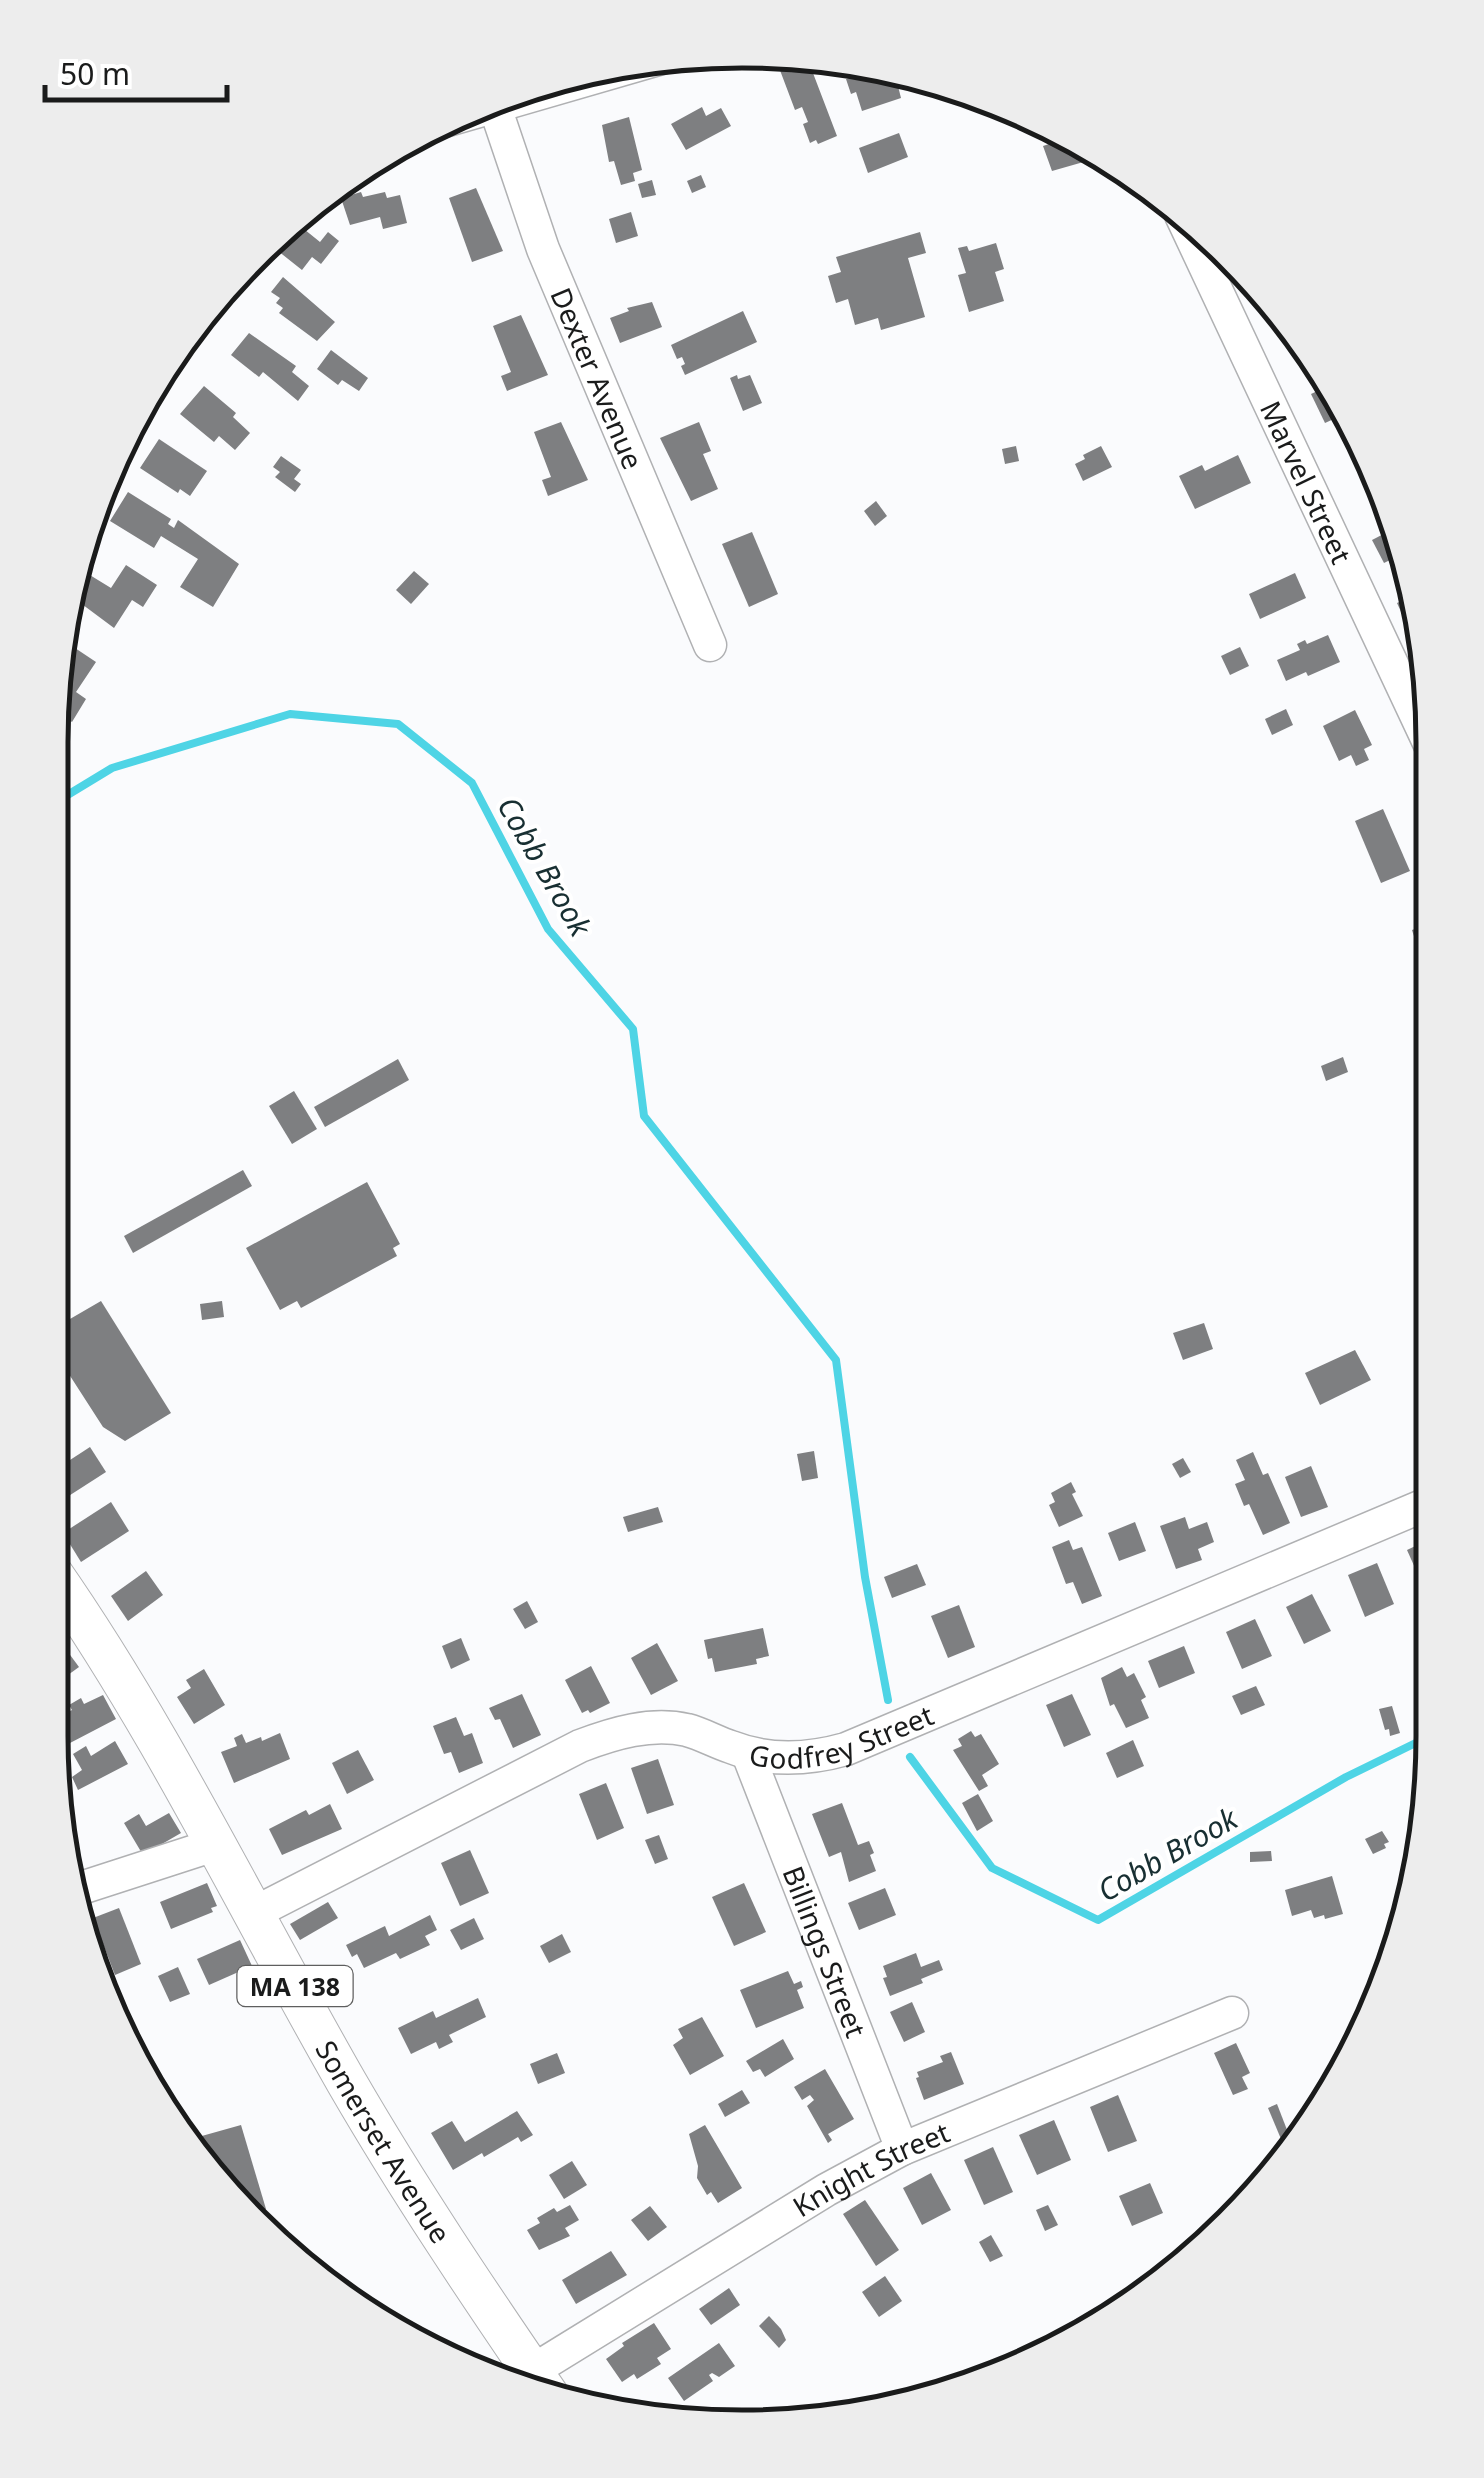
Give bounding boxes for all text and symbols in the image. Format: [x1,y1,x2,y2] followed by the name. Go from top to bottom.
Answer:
[45,40,228,102] scale bar
[60,53,130,94] text: 50 m
[542,282,653,475] street label: Dexter Avenue
[1252,395,1361,569] street label: Marvel Street
[488,789,602,944] water label: Cobb Brook
[746,1695,939,1777] street label: Godfrey Street
[1090,1797,1245,1911] water label: Cobb Brook
[775,1860,876,2043] street label: Billings Street
[238,1966,352,2006] road number: MA 138
[308,2033,460,2250] street label: Somerset Avenue
[785,2113,955,2225] street label: Knight Street

